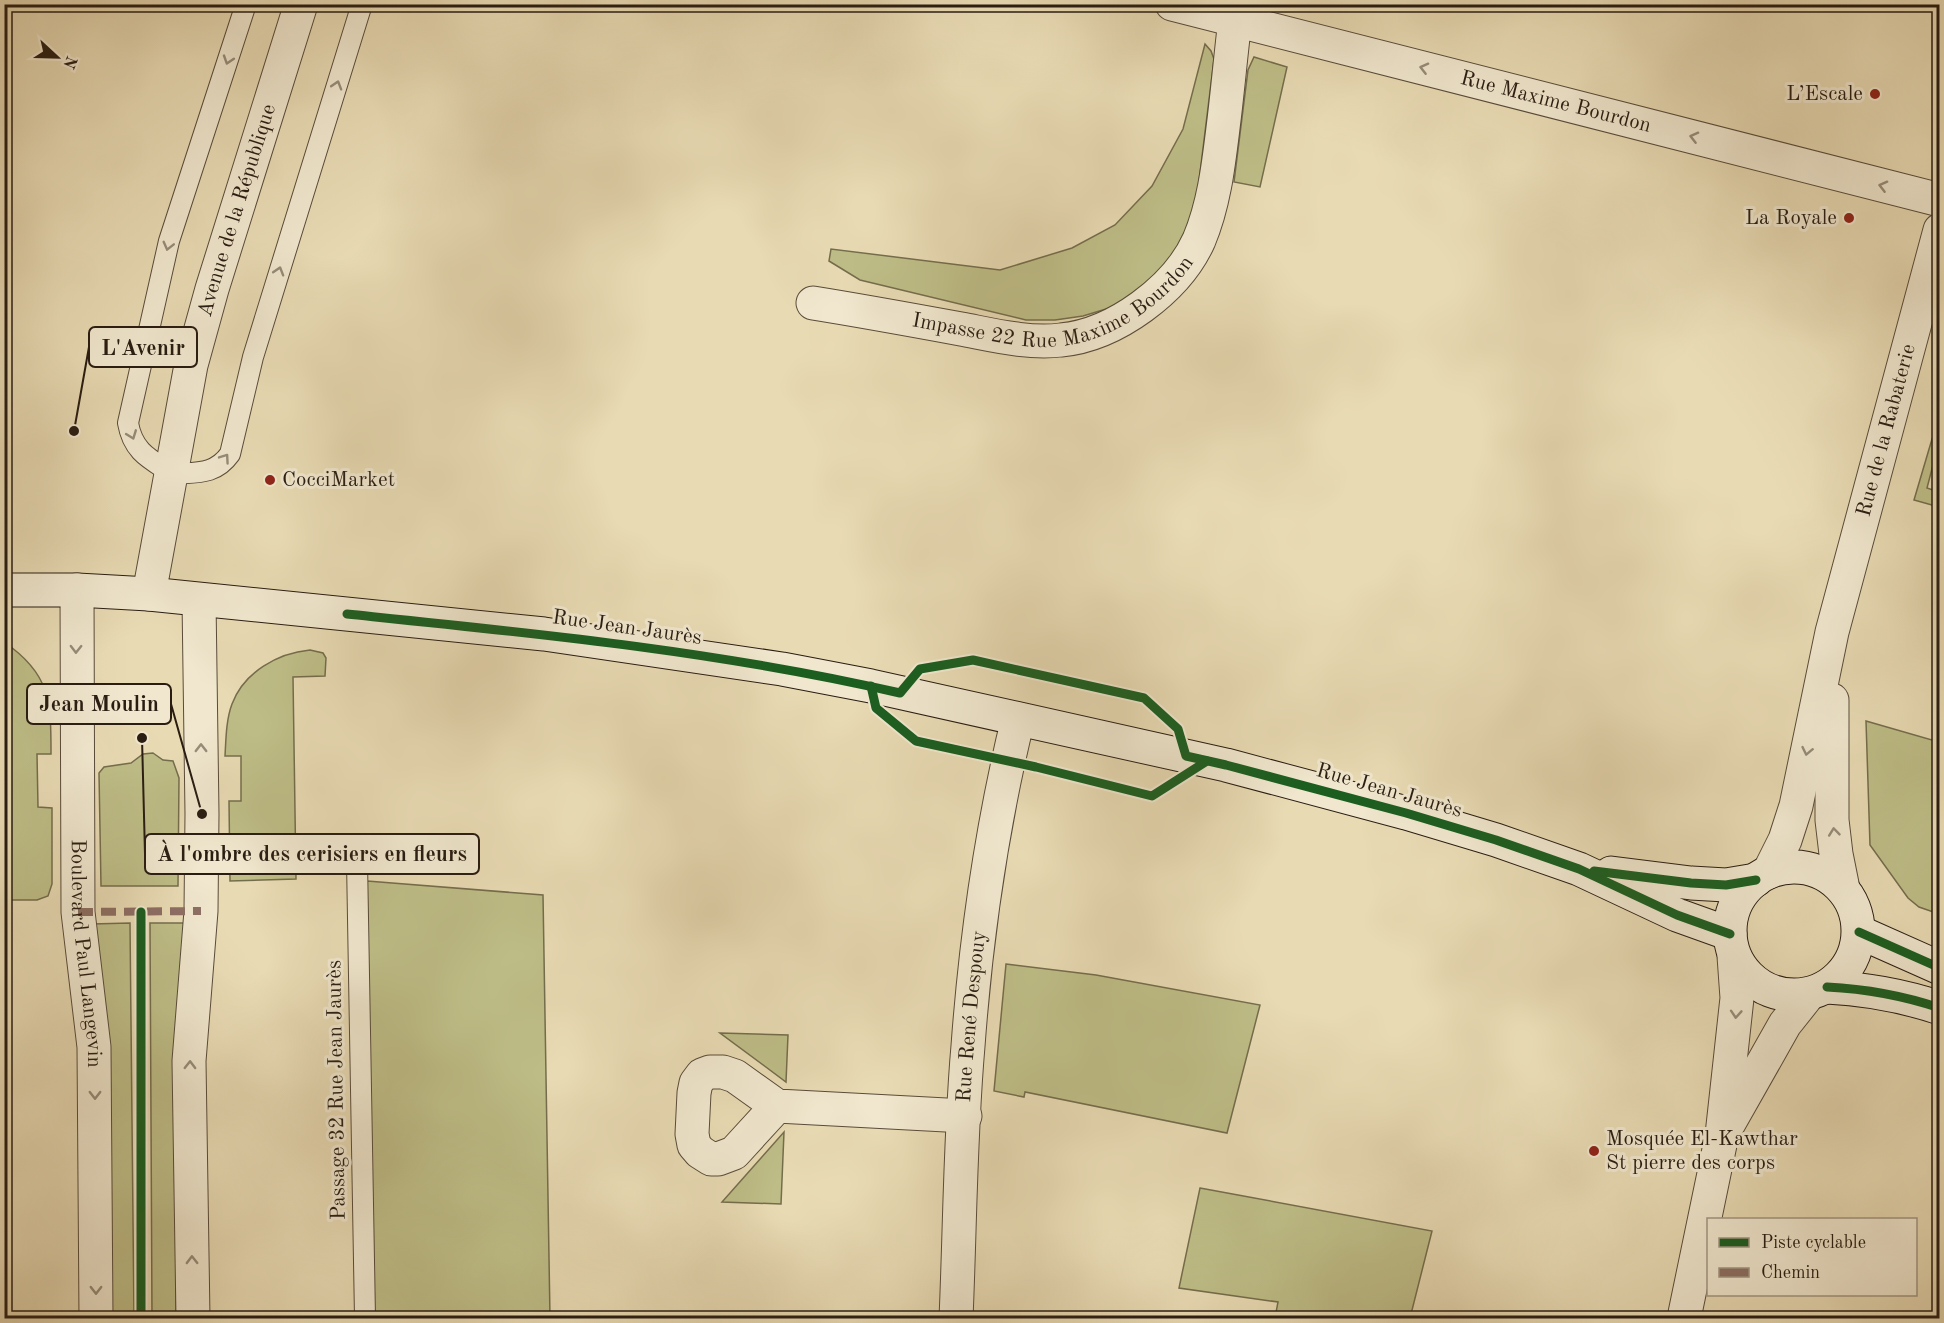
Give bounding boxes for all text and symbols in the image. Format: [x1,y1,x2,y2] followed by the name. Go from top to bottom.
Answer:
[27,27,87,87] north arrow
[59,53,79,71] text: N
[223,54,235,65] one-way arrow
[1419,63,1429,76] one-way arrow
[1458,67,1653,136] street label: Rue Maxime Bourdon
[330,80,342,91] one-way arrow
[1786,84,1863,105] place label: L’Escale
[1868,87,1882,101] marker: L’Escale
[194,102,280,319] street label: Avenue de la République
[1689,132,1699,145] one-way arrow
[1878,180,1888,193] one-way arrow
[1745,208,1837,229] place label: La Royale
[1842,211,1856,225] marker: La Royale
[163,241,176,251] one-way arrow
[910,252,1197,352] street label: Impasse 22 Rue Maxime Bourdon
[272,266,284,277] one-way arrow
[89,327,197,367] callout: L'Avenir
[101,338,185,360] text: L'Avenir
[1853,342,1919,519] street label: Rue de la Rabaterie
[125,430,138,440] one-way arrow
[218,453,229,464] one-way arrow
[282,470,395,491] place label: CocciMarket
[263,473,277,487] marker: CocciMarket
[551,607,703,649] street label: Rue Jean Jaurès
[70,644,82,653] one-way arrow
[27,684,171,724] callout: Jean Moulin
[39,694,159,716] text: Jean Moulin
[195,743,207,752] one-way arrow
[1801,746,1814,756] one-way arrow
[1314,760,1464,822] street label: Rue Jean Jaurès
[1828,827,1840,836] one-way arrow
[145,834,479,874] callout: À l'ombre des cerisiers en fleurs
[67,839,105,1068] street label: Boulevard Paul Langevin
[157,839,467,866] text: À l'ombre des cerisiers en fleurs
[953,929,990,1103] street label: Rue René Despouy
[324,960,350,1220] street label: Passage 32 Rue Jean Jaurès
[1730,1010,1743,1019] one-way arrow
[183,1061,196,1070] one-way arrow
[89,1090,101,1099] one-way arrow
[1606,1129,1798,1174] place label: Mosquée El-Kawthar St pierre des corps
[1587,1144,1601,1158] marker: Mosquée El-Kawthar St pierre des corps
[1707,1218,1917,1296] legend
[1761,1234,1866,1252] text: Piste cyclable
[186,1256,198,1265] one-way arrow
[1761,1264,1820,1282] text: Chemin
[90,1285,102,1294] one-way arrow

